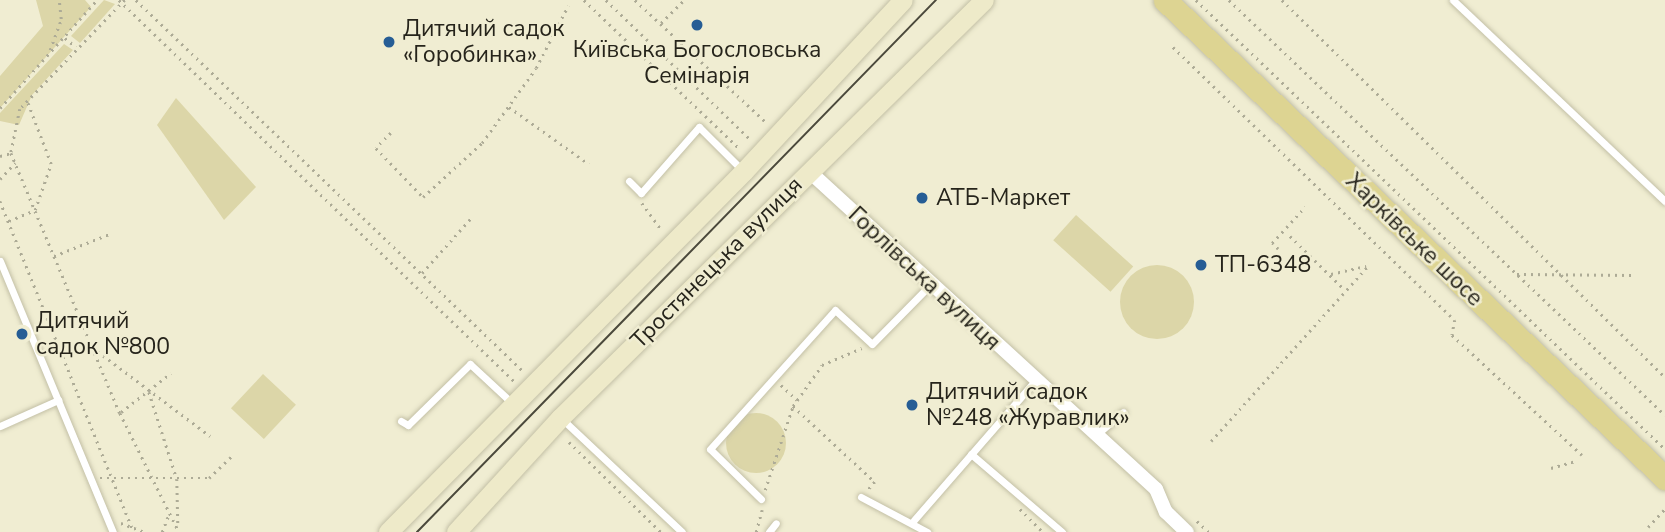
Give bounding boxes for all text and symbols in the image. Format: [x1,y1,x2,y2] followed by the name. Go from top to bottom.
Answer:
[403,15,564,69] place label: Дитячий садок «Горобинка»
[689,17,705,33] marker: Київська Богословська Семінарія
[381,34,397,50] marker: Дитячий садок «Горобинка»
[573,36,821,90] place label: Київська Богословська Семінарія
[1340,168,1488,312] street label: Харківське шосе
[625,171,809,355] street label: Тростянецька вулиця
[936,184,1070,212] place label: АТБ-Маркет
[914,190,930,206] marker: АТБ-Маркет
[842,201,1006,357] street label: Горлівська вулиця
[1215,251,1311,279] place label: ТП-6348
[1193,257,1209,273] marker: ТП-6348
[36,307,170,361] place label: Дитячий садок №800
[14,326,30,342] marker: Дитячий садок №800
[926,378,1130,432] place label: Дитячий садок №248 «Журавлик»
[904,397,920,413] marker: Дитячий садок №248 «Журавлик»

